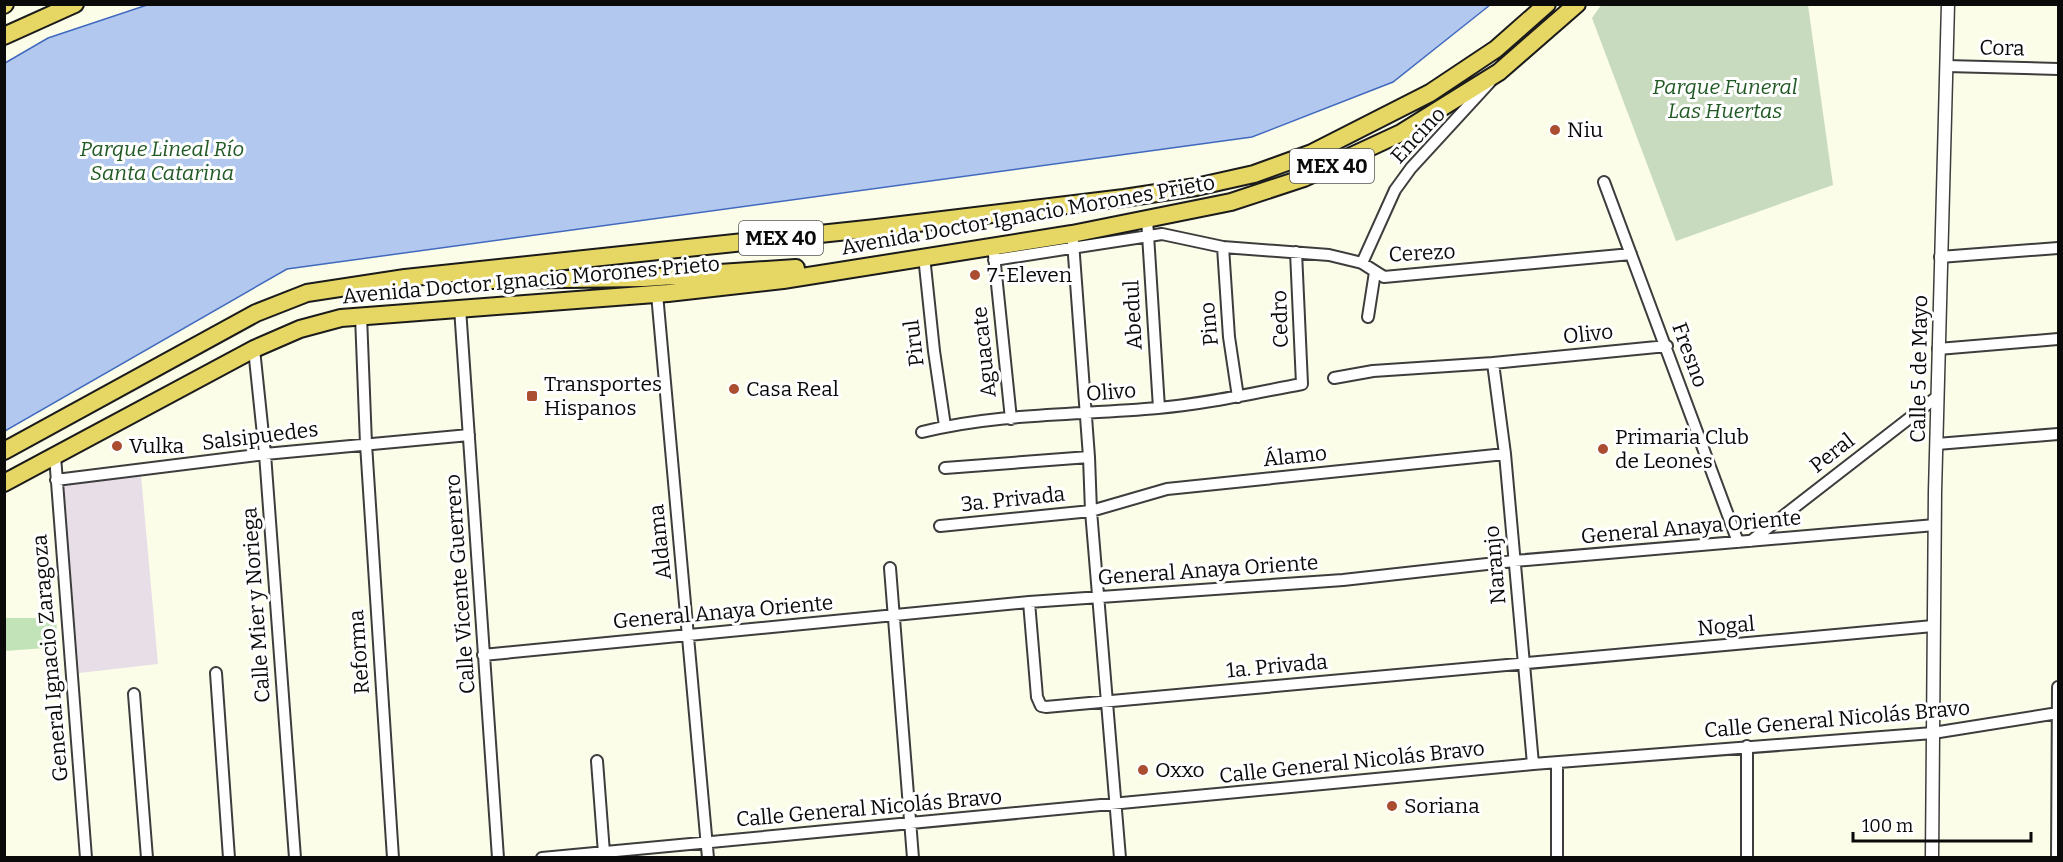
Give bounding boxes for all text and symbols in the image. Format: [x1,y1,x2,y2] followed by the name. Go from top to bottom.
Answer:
[1979,35,2025,61] street label: Cora
[1652,74,1798,124] park label: Parque Funeral Las Huertas
[1385,101,1451,169] street label: Encino
[1567,117,1603,143] place label: Niu
[1548,123,1562,137] marker: Niu
[80,136,244,186] park label: Parque Lineal Río Santa Catarina
[1290,149,1374,183] road number: MEX 40
[839,169,1217,261] street label: Avenida Doctor Ignacio Morones Prieto
[739,221,823,255] road number: MEX 40
[1388,238,1456,268] street label: Cerezo
[341,251,721,309] street label: Avenida Doctor Ignacio Morones Prieto
[987,262,1072,288] place label: 7-Eleven
[968,268,982,282] marker: 7-Eleven
[1118,279,1148,351] street label: Abedul
[1266,290,1294,348] street label: Cedro
[1905,295,1933,443] street label: Calle 5 de Mayo
[1194,301,1224,347] street label: Pino
[966,305,1002,399] street label: Aguacate
[898,318,930,368] street label: Pirul
[1562,318,1614,350] street label: Olivo
[1666,319,1714,391] street label: Fresno
[544,371,662,421] place label: Transportes Hispanos
[746,376,839,402] place label: Casa Real
[1085,377,1137,407] street label: Olivo
[727,382,741,396] marker: Casa Real
[525,389,539,403] marker: Transportes Hispanos
[200,416,320,456] street label: Salsipuedes
[1615,424,1749,474] place label: Primaria Club de Leones
[1804,427,1860,479] street label: Peral
[129,433,185,459] place label: Vulka
[110,439,124,453] marker: Vulka
[1262,440,1328,472] street label: Álamo
[1596,442,1610,456] marker: Primaria Club de Leones
[439,473,481,695] street label: Calle Vicente Guerrero
[960,481,1067,517] street label: 3a. Privada
[643,502,677,581] street label: Aldama
[1580,504,1802,550] street label: General Anaya Oriente
[236,506,276,704] street label: Calle Mier y Noriega
[1479,525,1511,605] street label: Naranjo
[26,533,74,783] street label: General Ignacio Zaragoza
[1097,549,1319,591] street label: General Anaya Oriente
[612,589,834,635] street label: General Anaya Oriente
[343,608,375,695] street label: Reforma
[1696,611,1756,641] street label: Nogal
[1225,649,1329,683] street label: 1a. Privada
[1703,694,1971,744] street label: Calle General Nicolás Bravo
[1218,735,1486,789] street label: Calle General Nicolás Bravo
[1155,757,1205,783] place label: Oxxo
[1136,763,1150,777] marker: Oxxo
[735,783,1003,833] street label: Calle General Nicolás Bravo
[1404,793,1480,819] place label: Soriana
[1385,799,1399,813] marker: Soriana
[1853,805,2032,843] scale bar
[1862,815,1913,837] text: 100 m

